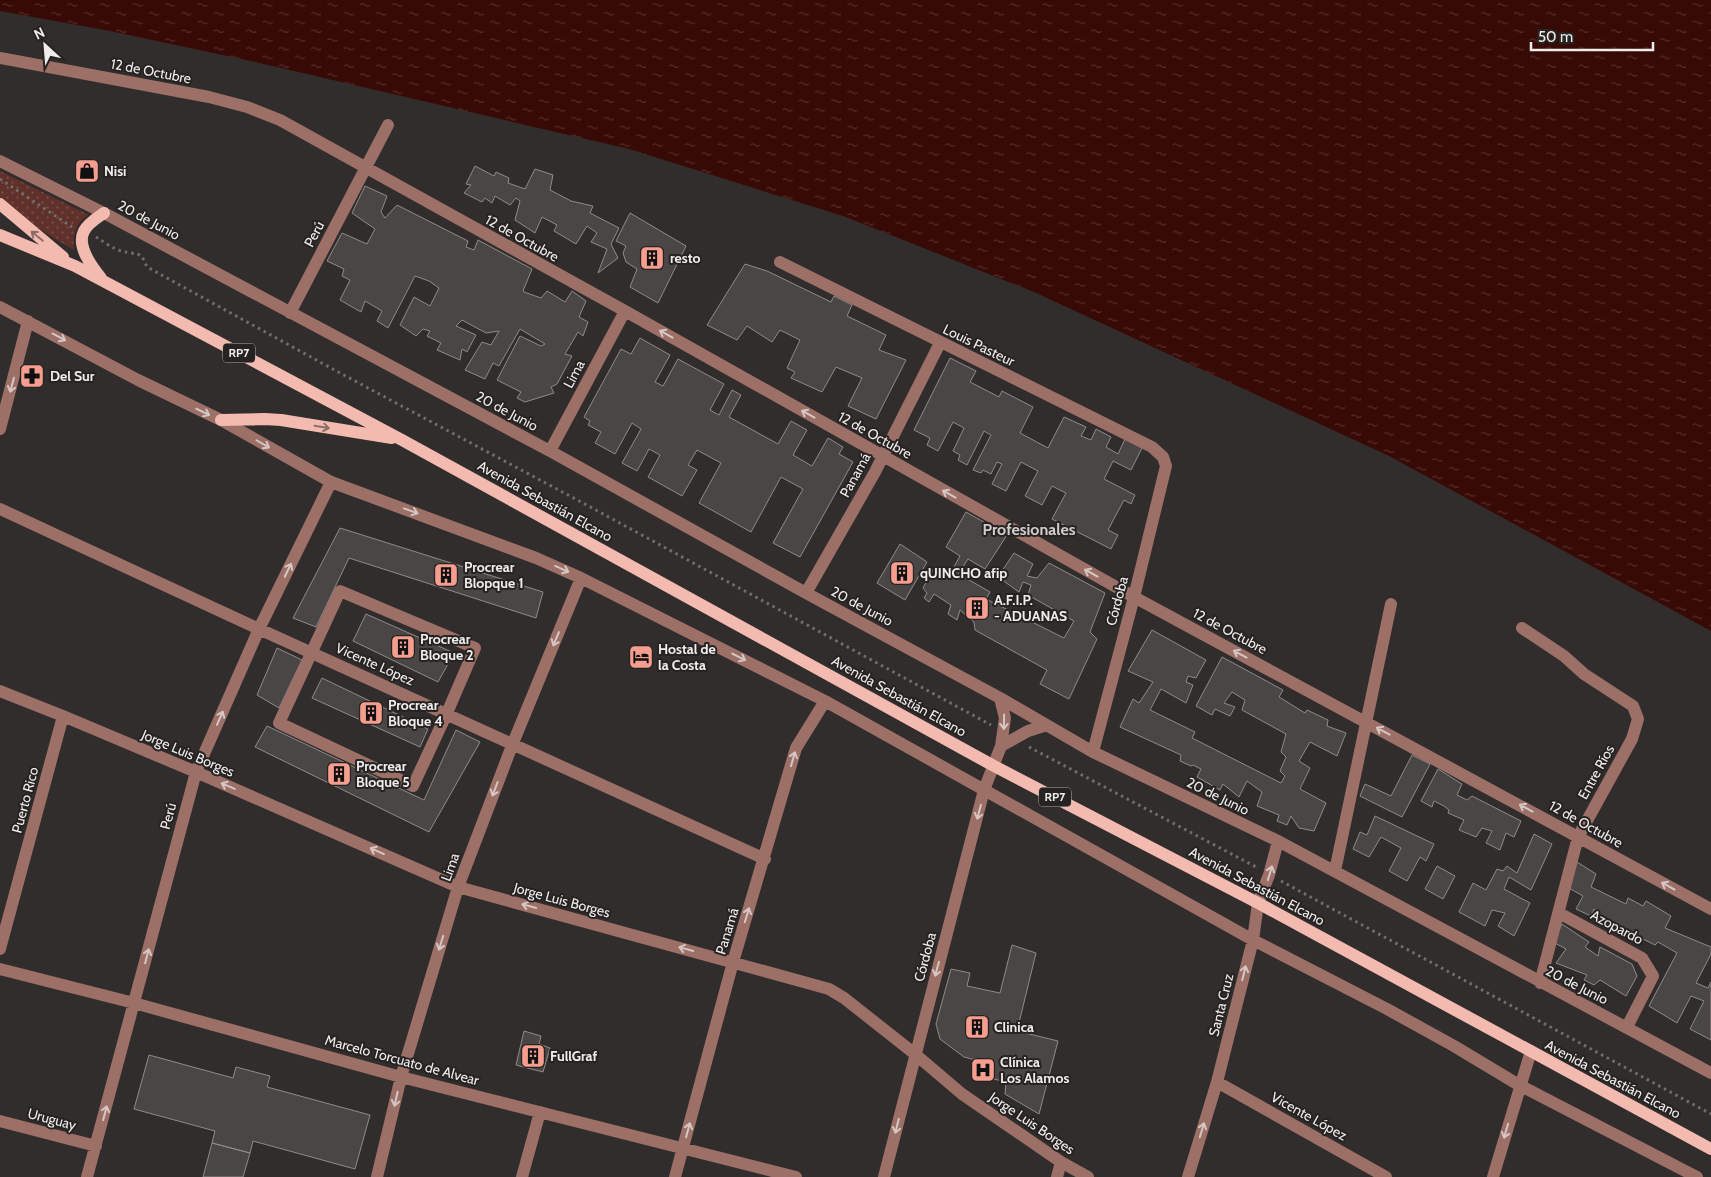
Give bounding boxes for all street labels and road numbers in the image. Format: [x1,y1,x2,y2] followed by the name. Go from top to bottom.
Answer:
[109,54,193,88] street label: 12 de Octubre
[115,196,183,244] street label: 20 de Junio
[482,210,562,266] street label: 12 de Octubre
[300,218,328,250] street label: Perú
[940,320,1018,370] street label: Louis Pasteur
[223,343,255,362] road number: RP7
[559,357,589,391] street label: Lima
[473,387,541,435] street label: 20 de Junio
[835,407,915,463] street label: 12 de Octubre
[835,449,875,500] street label: Panamá
[475,456,616,546] street label: Avenida Sebastián Elcano
[1102,574,1132,628] street label: Córdoba
[828,582,896,630] street label: 20 de Junio
[1190,604,1270,658] street label: 12 de Octubre
[333,639,418,690] street label: Vicente López
[829,651,970,741] street label: Avenida Sebastián Elcano
[138,725,237,781] street label: Jorge Luis Borges
[1574,741,1618,802] street label: Entre Ríos
[8,765,43,835] street label: Puerto Rico
[1184,773,1253,819] street label: 20 de Junio
[1039,788,1071,806] road number: RP7
[1546,796,1626,852] street label: 12 de Octubre
[156,801,180,831] street label: Perú
[1186,843,1328,930] street label: Avenida Sebastián Elcano
[437,850,464,884] street label: Lima
[511,878,612,922] street label: Jorge Luis Borges
[711,905,743,957] street label: Panamá
[1588,906,1647,948] street label: Azopardo
[910,930,940,984] street label: Córdoba
[1543,962,1611,1008] street label: 20 de Junio
[1205,971,1238,1038] street label: Santa Cruz
[323,1031,482,1089] street label: Marcelo Torcuato de Alvear
[1542,1036,1684,1123] street label: Avenida Sebastián Elcano
[985,1087,1078,1158] street label: Jorge Luis Borges
[1268,1088,1351,1145] street label: Vicente López
[26,1104,78,1134] street label: Uruguay

